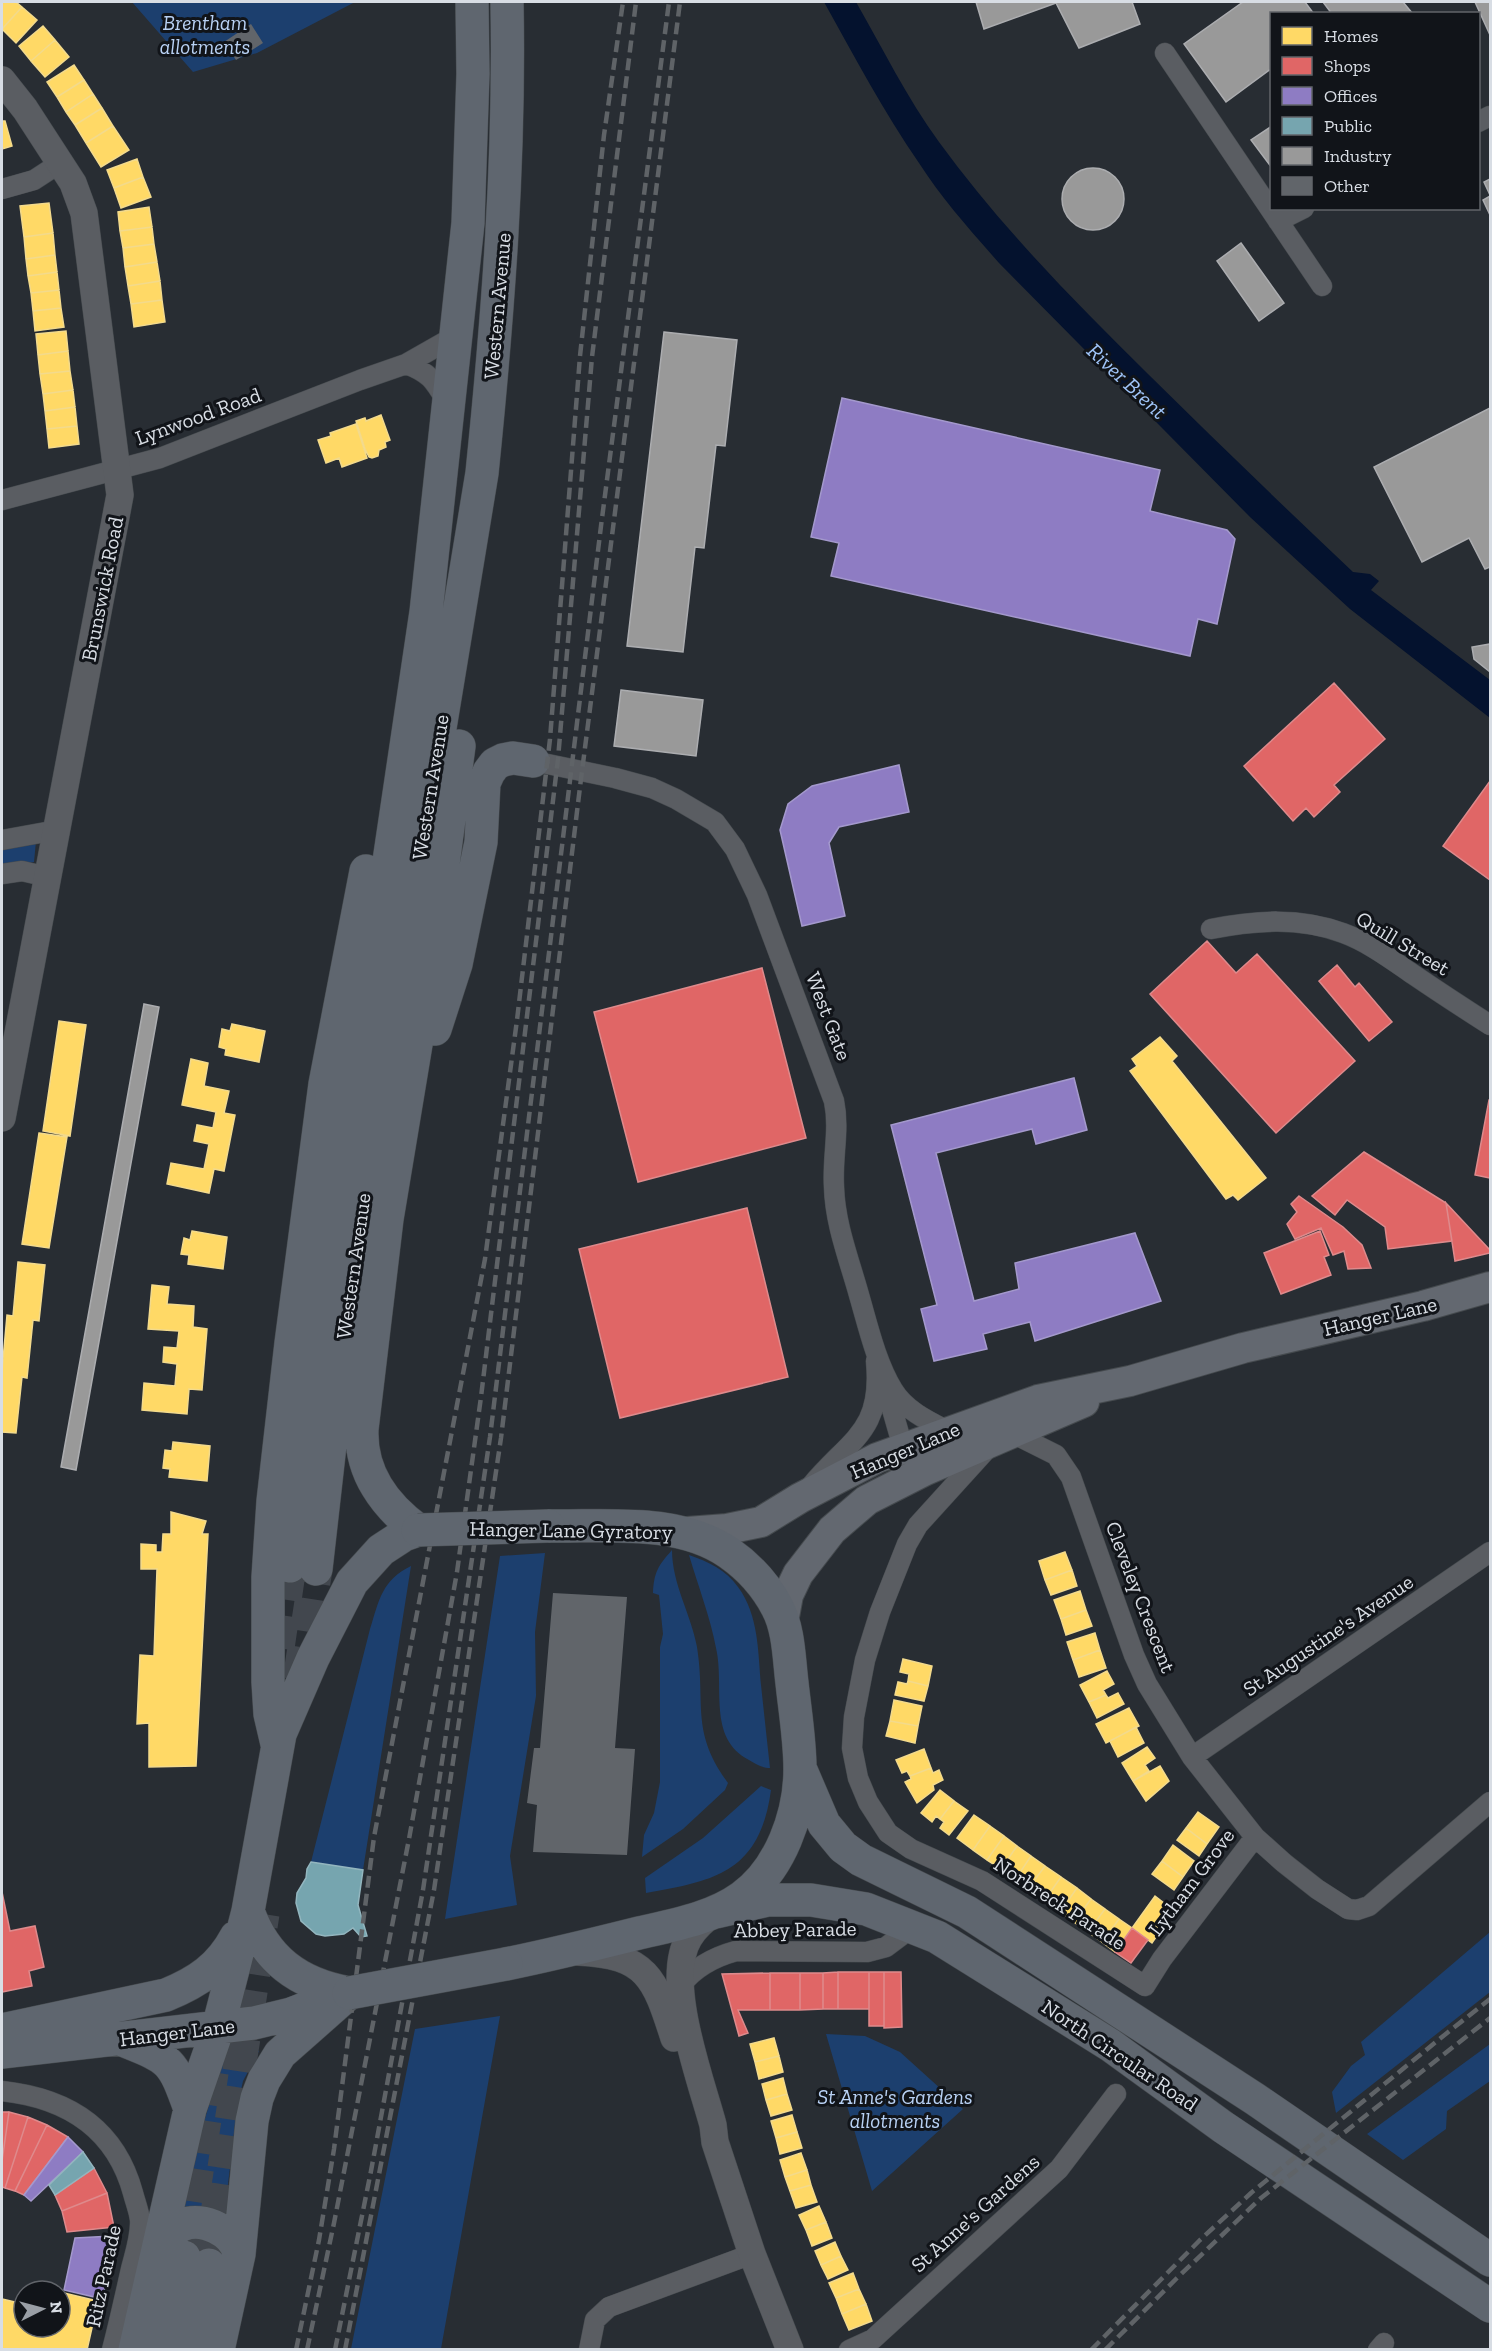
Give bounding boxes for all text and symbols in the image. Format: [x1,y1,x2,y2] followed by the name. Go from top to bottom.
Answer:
[160,10,250,59] park label: Brentham allotments
[1270,12,1480,210] legend
[1324,25,1378,47] text: Homes
[1324,55,1371,77] text: Shops
[1324,85,1377,107] text: Offices
[1324,115,1372,137] text: Public
[1324,145,1392,167] text: Industry
[1324,175,1370,197] text: Other
[478,232,516,380] street label: Western Avenue
[1081,337,1173,425] water label: River Brent
[132,382,265,450] street label: Lynwood Road
[76,514,128,664] street label: Brunswick Road
[406,712,454,862] street label: Western Avenue
[1352,905,1454,981] street label: Quill Street
[801,968,857,1064] street label: West Gate
[330,1191,376,1340] street label: Western Avenue
[1321,1291,1439,1341] street label: Hanger Lane
[847,1416,963,1484] street label: Hanger Lane
[469,1516,673,1544] street label: Hanger Lane Gyratory
[1101,1518,1181,1676] street label: Cleveley Crescent
[1238,1569,1418,1701] street label: St Augustine's Avenue
[1143,1823,1240,1941] street label: Lytham Grove
[989,1851,1131,1955] street label: Norbreck Parade
[733,1915,857,1943] street label: Abbey Parade
[1037,1994,1203,2117] street label: North Circular Road
[118,2013,236,2051] street label: Hanger Lane
[817,2084,973,2133] park label: St Anne's Gardens allotments
[905,2149,1045,2277] street label: St Anne's Gardens
[80,2223,126,2329] street label: Ritz Parade
[12,2279,72,2339] north arrow
[46,2300,67,2315] text: N

